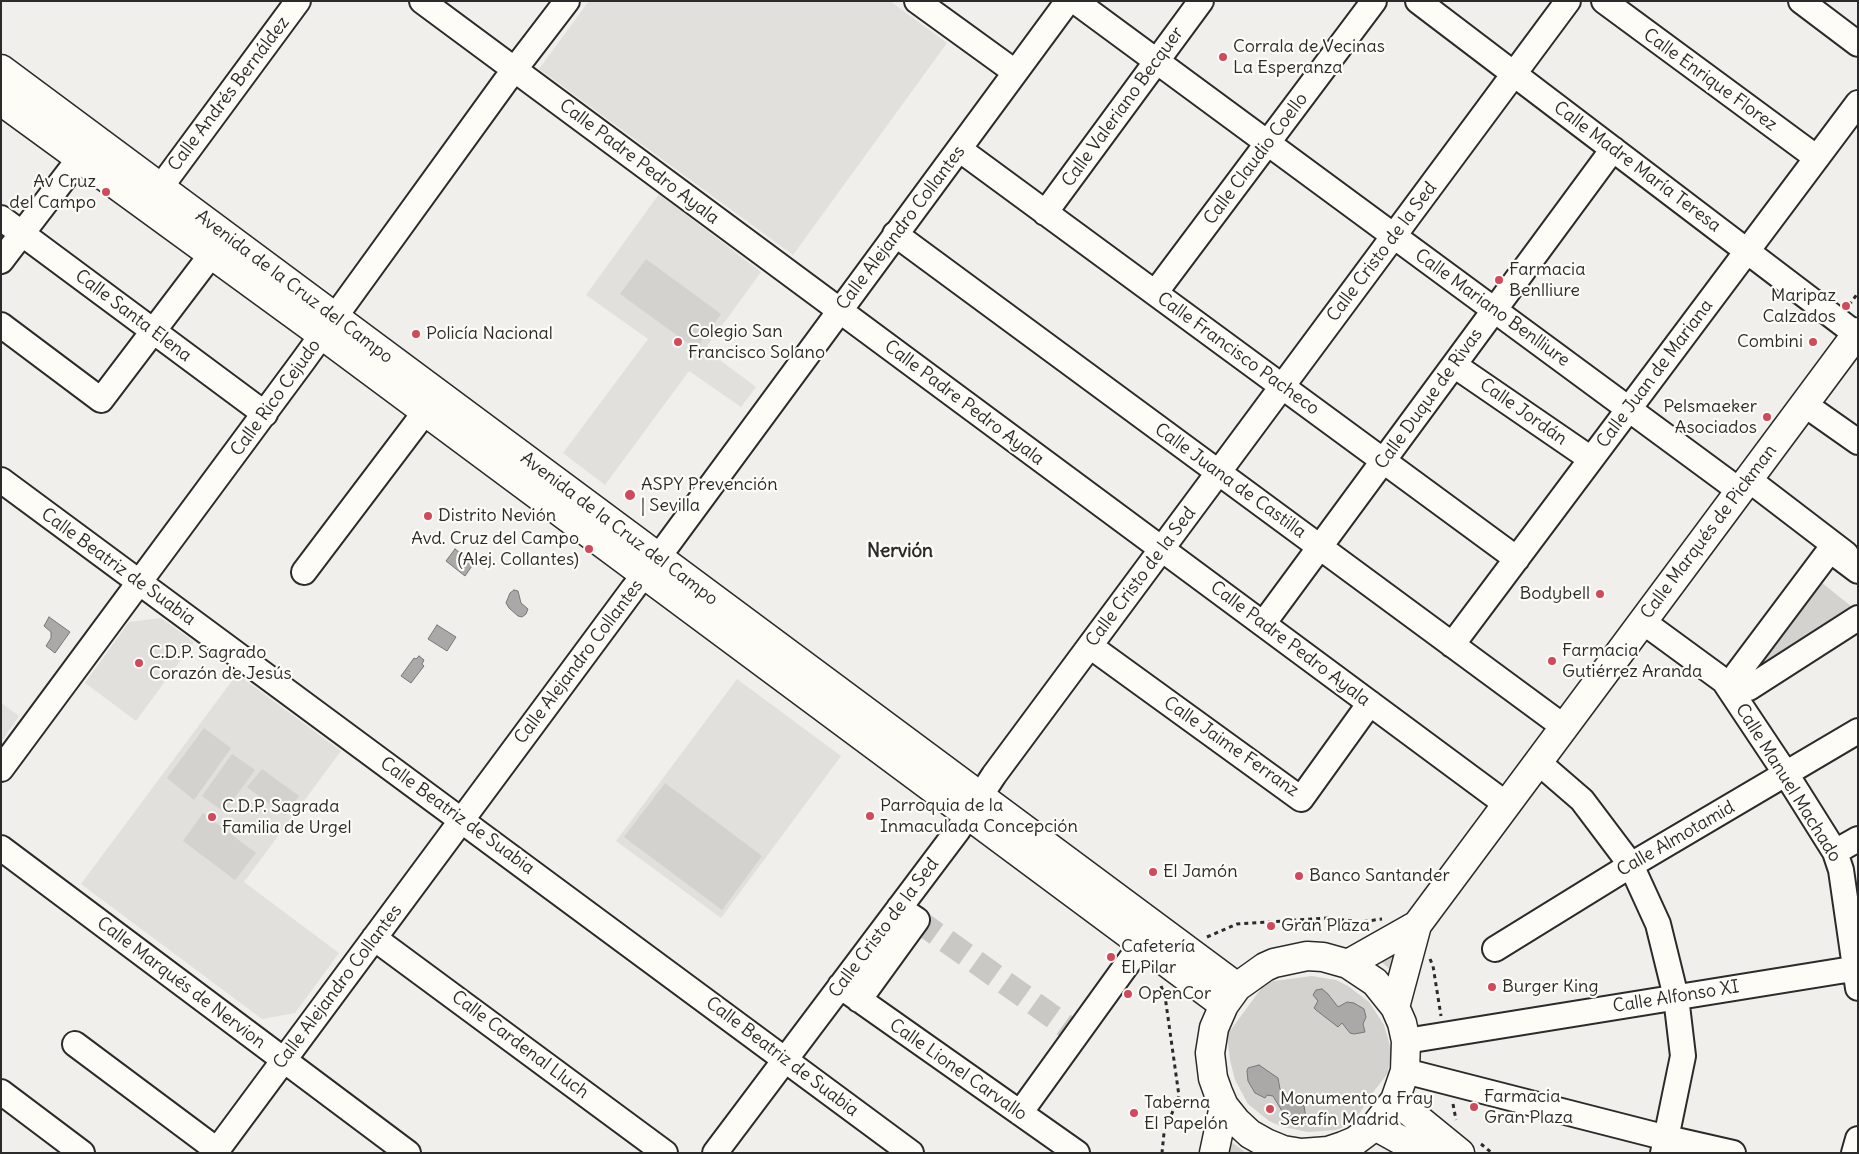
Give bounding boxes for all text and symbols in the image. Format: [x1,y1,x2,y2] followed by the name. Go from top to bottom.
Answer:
[164,12,294,176] street label: Calle Andrés Bernáldez
[1058,23,1188,191] street label: Calle Valeriano Becquer
[1639,24,1781,136] street label: Calle Enrique Florez
[1233,36,1385,78] place label: Corrala de Vecinas La Esperanza
[1217,51,1229,63] marker: Corrala de Vecinas La Esperanza
[1199,89,1313,229] street label: Calle Claudio Coello
[555,95,723,229] street label: Calle Padre Pedro Ayala
[1549,97,1725,237] street label: Calle Madre María Teresa
[832,142,970,314] street label: Calle Alejandro Collantes
[9,171,96,213] place label: Av Cruz del Campo
[1322,178,1442,326] street label: Calle Cristo de la Sed
[100,186,112,198] marker: Av Cruz del Campo
[191,206,397,368] street label: Avenida de la Cruz del Campo
[1410,245,1574,371] street label: Calle Mariano Benlliure
[1509,259,1585,302] place label: Farmacia Benlliure
[71,265,195,367] street label: Calle Santa Elena
[1493,274,1505,286] marker: Farmacia Benlliure
[1762,285,1836,328] place label: Maripaz Calzados
[1153,288,1323,420] street label: Calle Francisco Pacheco
[1592,296,1718,452] street label: Calle Juan de Mariana
[1840,300,1852,312] marker: Maripaz Calzados
[688,321,825,364] place label: Colegio San Francisco Solano
[426,323,553,345] place label: Policía Nacional
[1371,324,1487,474] street label: Calle Duque de Rivas
[410,328,422,340] marker: Policía Nacional
[1737,331,1803,353] place label: Combini
[226,335,326,461] street label: Calle Rico Cejudo
[672,336,684,348] marker: Colegio San Francisco Solano
[880,336,1048,470] street label: Calle Padre Pedro Ayala
[1807,336,1819,348] marker: Combini
[1475,374,1571,450] street label: Calle Jordán
[1663,396,1757,438] place label: Pelsmaeker Asociados
[1761,411,1773,423] marker: Pelsmaeker Asociados
[1150,419,1310,543] street label: Calle Juana de Castilla
[1636,441,1782,623] street label: Calle Marqués de Pickman
[516,448,722,610] street label: Avenida de la Cruz del Campo
[641,474,778,516] place label: ASPY Prevención | Sevilla
[623,488,637,502] marker: ASPY Prevención | Sevilla
[1081,503,1201,651] street label: Calle Cristo de la Sed
[37,504,199,630] street label: Calle Beatriz de Suabia
[438,505,556,527] place label: Distrito Nevión
[422,510,434,522] marker: Distrito Nevión
[411,528,579,570] place label: Avd. Cruz del Campo (Alej. Collantes)
[867,541,933,563] district label: Nervión
[583,543,595,555] marker: Avd. Cruz del Campo (Alej. Collantes)
[510,576,648,748] street label: Calle Alejandro Collantes
[1206,577,1374,711] street label: Calle Padre Pedro Ayala
[1520,583,1590,605] place label: Bodybell
[1594,588,1606,600] marker: Bodybell
[1562,640,1702,682] place label: Farmacia Gutiérrez Aranda
[149,642,292,684] place label: C.D.P. Sagrado Corazón de Jesús
[1546,655,1558,667] marker: Farmacia Gutiérrez Aranda
[133,657,145,669] marker: C.D.P. Sagrado Corazón de Jesús
[1159,692,1303,802] street label: Calle Jaime Ferranz
[1730,700,1846,866] street label: Calle Manuel Machado
[376,753,538,879] street label: Calle Beatriz de Suabia
[880,795,1078,838] place label: Parroquia de la Inmaculada Concepción
[222,796,352,839] place label: C.D.P. Sagrada Familia de Urgel
[1613,797,1739,881] street label: Calle Almotamid
[864,810,876,822] marker: Parroquia de la Inmaculada Concepción
[206,811,218,823] marker: C.D.P. Sagrada Familia de Urgel
[824,854,944,1002] street label: Calle Cristo de la Sed
[1163,861,1238,883] place label: El Jamón
[1309,865,1450,887] place label: Banco Santander
[1147,866,1159,878] marker: El Jamón
[1293,870,1305,882] marker: Banco Santander
[269,901,407,1073] street label: Calle Alejandro Collantes
[92,913,270,1053] street label: Calle Marqués de Nervion
[1281,915,1370,937] place label: Gran Plaza
[1265,920,1277,932] marker: Gran Plaza
[1121,936,1195,979] place label: Cafetería El Pilar
[1105,951,1117,963] marker: Cafetería El Pilar
[1502,976,1598,998] place label: Burger King
[1611,976,1741,1018] street label: Calle Alfonso XI
[1486,981,1498,993] marker: Burger King
[1138,983,1211,1005] place label: OpenCor
[447,986,593,1104] street label: Calle Cardenal Lluch
[1122,988,1134,1000] marker: OpenCor
[701,993,863,1121] street label: Calle Beatriz de Suabia
[885,1014,1031,1126] street label: Calle Lionel Carvallo
[1484,1086,1573,1128] place label: Farmacia Gran Plaza
[1280,1088,1433,1130] place label: Monumento a Fray Serafín Madrid
[1144,1092,1228,1134] place label: Taberna El Papelón
[1468,1101,1480,1113] marker: Farmacia Gran Plaza
[1264,1103,1276,1115] marker: Monumento a Fray Serafín Madrid
[1128,1107,1140,1119] marker: Taberna El Papelón

